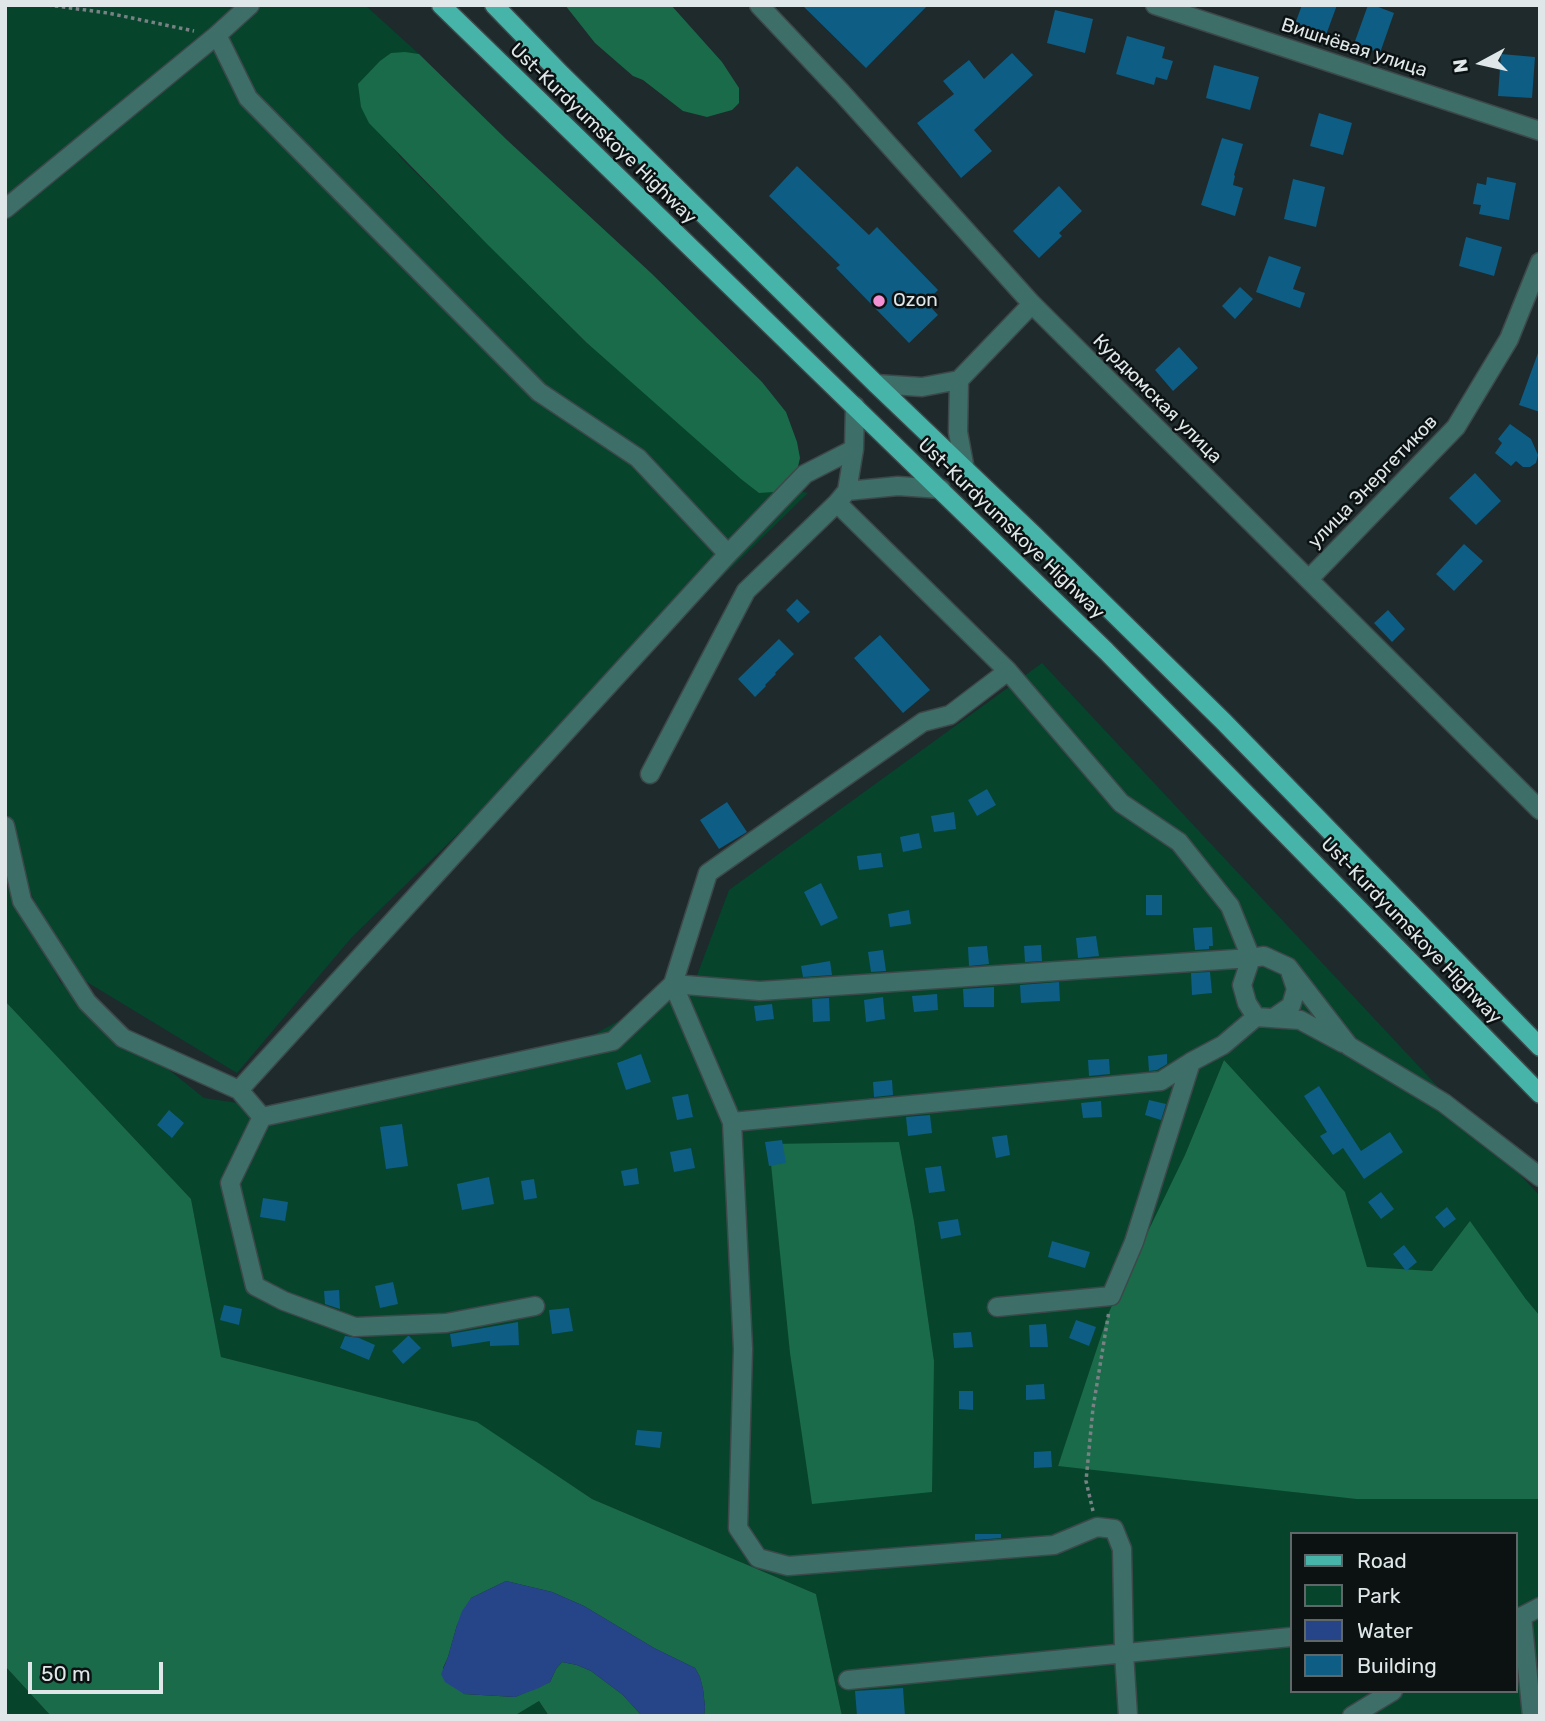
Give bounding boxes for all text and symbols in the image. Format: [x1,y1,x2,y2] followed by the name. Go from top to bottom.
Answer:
[1278,14,1430,82] street label: Вишнёвая улица
[1447,28,1517,98] north arrow
[505,39,701,229] street label: Ust-Kurdyumskoye Highway
[1448,58,1473,74] text: N
[893,290,938,312] place label: Ozon
[871,293,887,309] marker: Ozon
[1088,330,1226,468] street label: Курдюмская улица
[1304,411,1442,553] street label: улица Энергетиков
[913,434,1109,624] street label: Ust-Kurdyumskoye Highway
[1316,833,1506,1029] street label: Ust-Kurdyumskoye Highway
[1290,1532,1517,1693] legend
[1357,1548,1407,1573] text: Road
[1357,1583,1401,1608] text: Park
[1357,1618,1413,1643] text: Water
[32,1648,166,1692] scale bar
[1357,1653,1437,1678] text: Building
[41,1661,91,1686] text: 50 m

